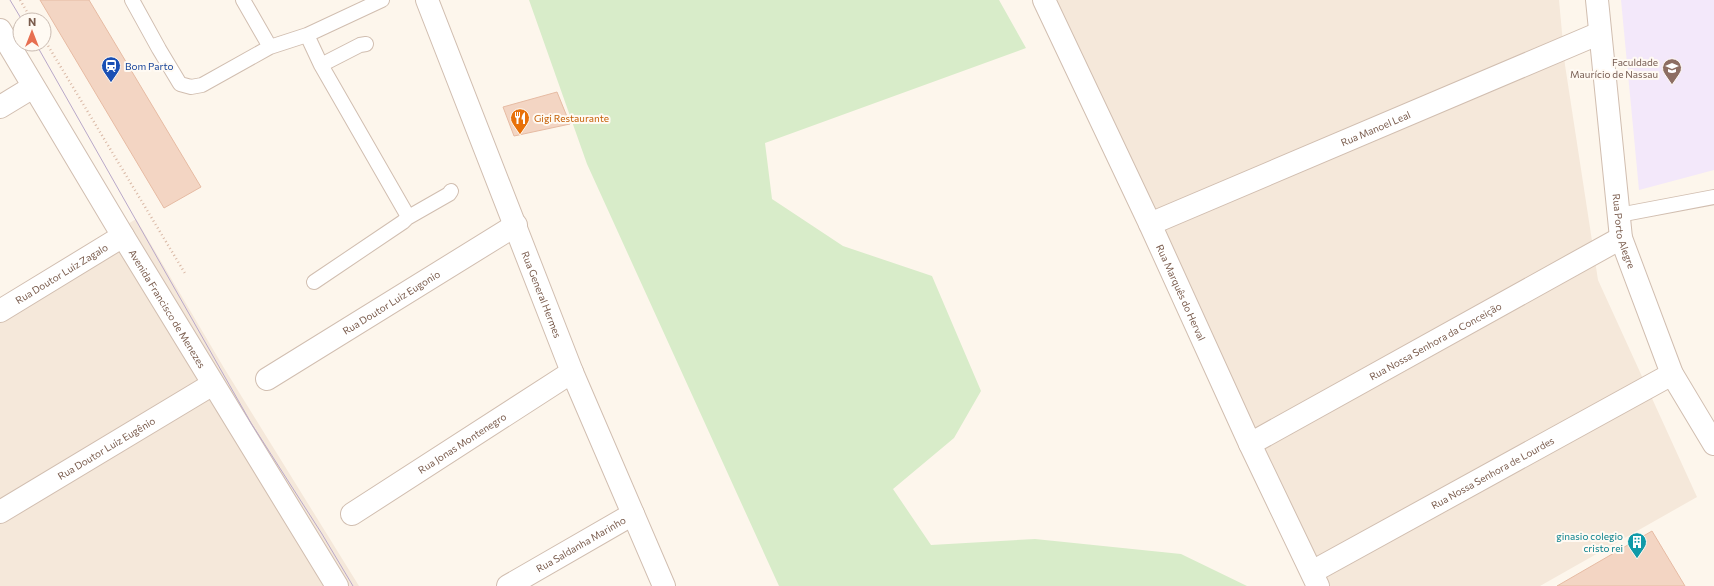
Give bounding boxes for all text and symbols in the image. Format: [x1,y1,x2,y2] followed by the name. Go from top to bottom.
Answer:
[12,12,52,52] north arrow
[28,15,36,28] text: N
[100,55,122,83] station icon: Bom Parto
[1570,56,1658,80] place label: Faculdade Maurício de Nassau
[1661,57,1683,85] school or university icon: Faculdade Maurício de Nassau
[125,60,174,72] place label: Bom Parto
[509,107,531,135] restaurant icon: Gigi Restaurante
[1339,108,1412,148] street label: Rua Manoel Leal
[534,112,609,124] place label: Gigi Restaurante
[1611,193,1638,270] street label: Rua Porto Alegre
[13,241,110,306] street label: Rua Doutor Luiz Zagalo
[1154,242,1208,342] street label: Rua Marquês do Herval
[127,247,208,371] street label: Avenida Francisco de Menezes
[519,249,564,340] street label: Rua General Hermes
[340,268,442,337] street label: Rua Doutor Luiz Eugonio
[1367,300,1504,383] street label: Rua Nossa Senhora da Conceição
[416,410,508,476] street label: Rua Jonas Montenegro
[55,414,157,482] street label: Rua Doutor Luiz Eugênio
[1429,434,1556,511] street label: Rua Nossa Senhora de Lourdes
[534,514,628,575] street label: Rua Saldanha Marinho
[1556,530,1623,554] place label: ginasio colegio cristo rei
[1626,531,1648,559] building icon: ginasio colegio cristo rei

